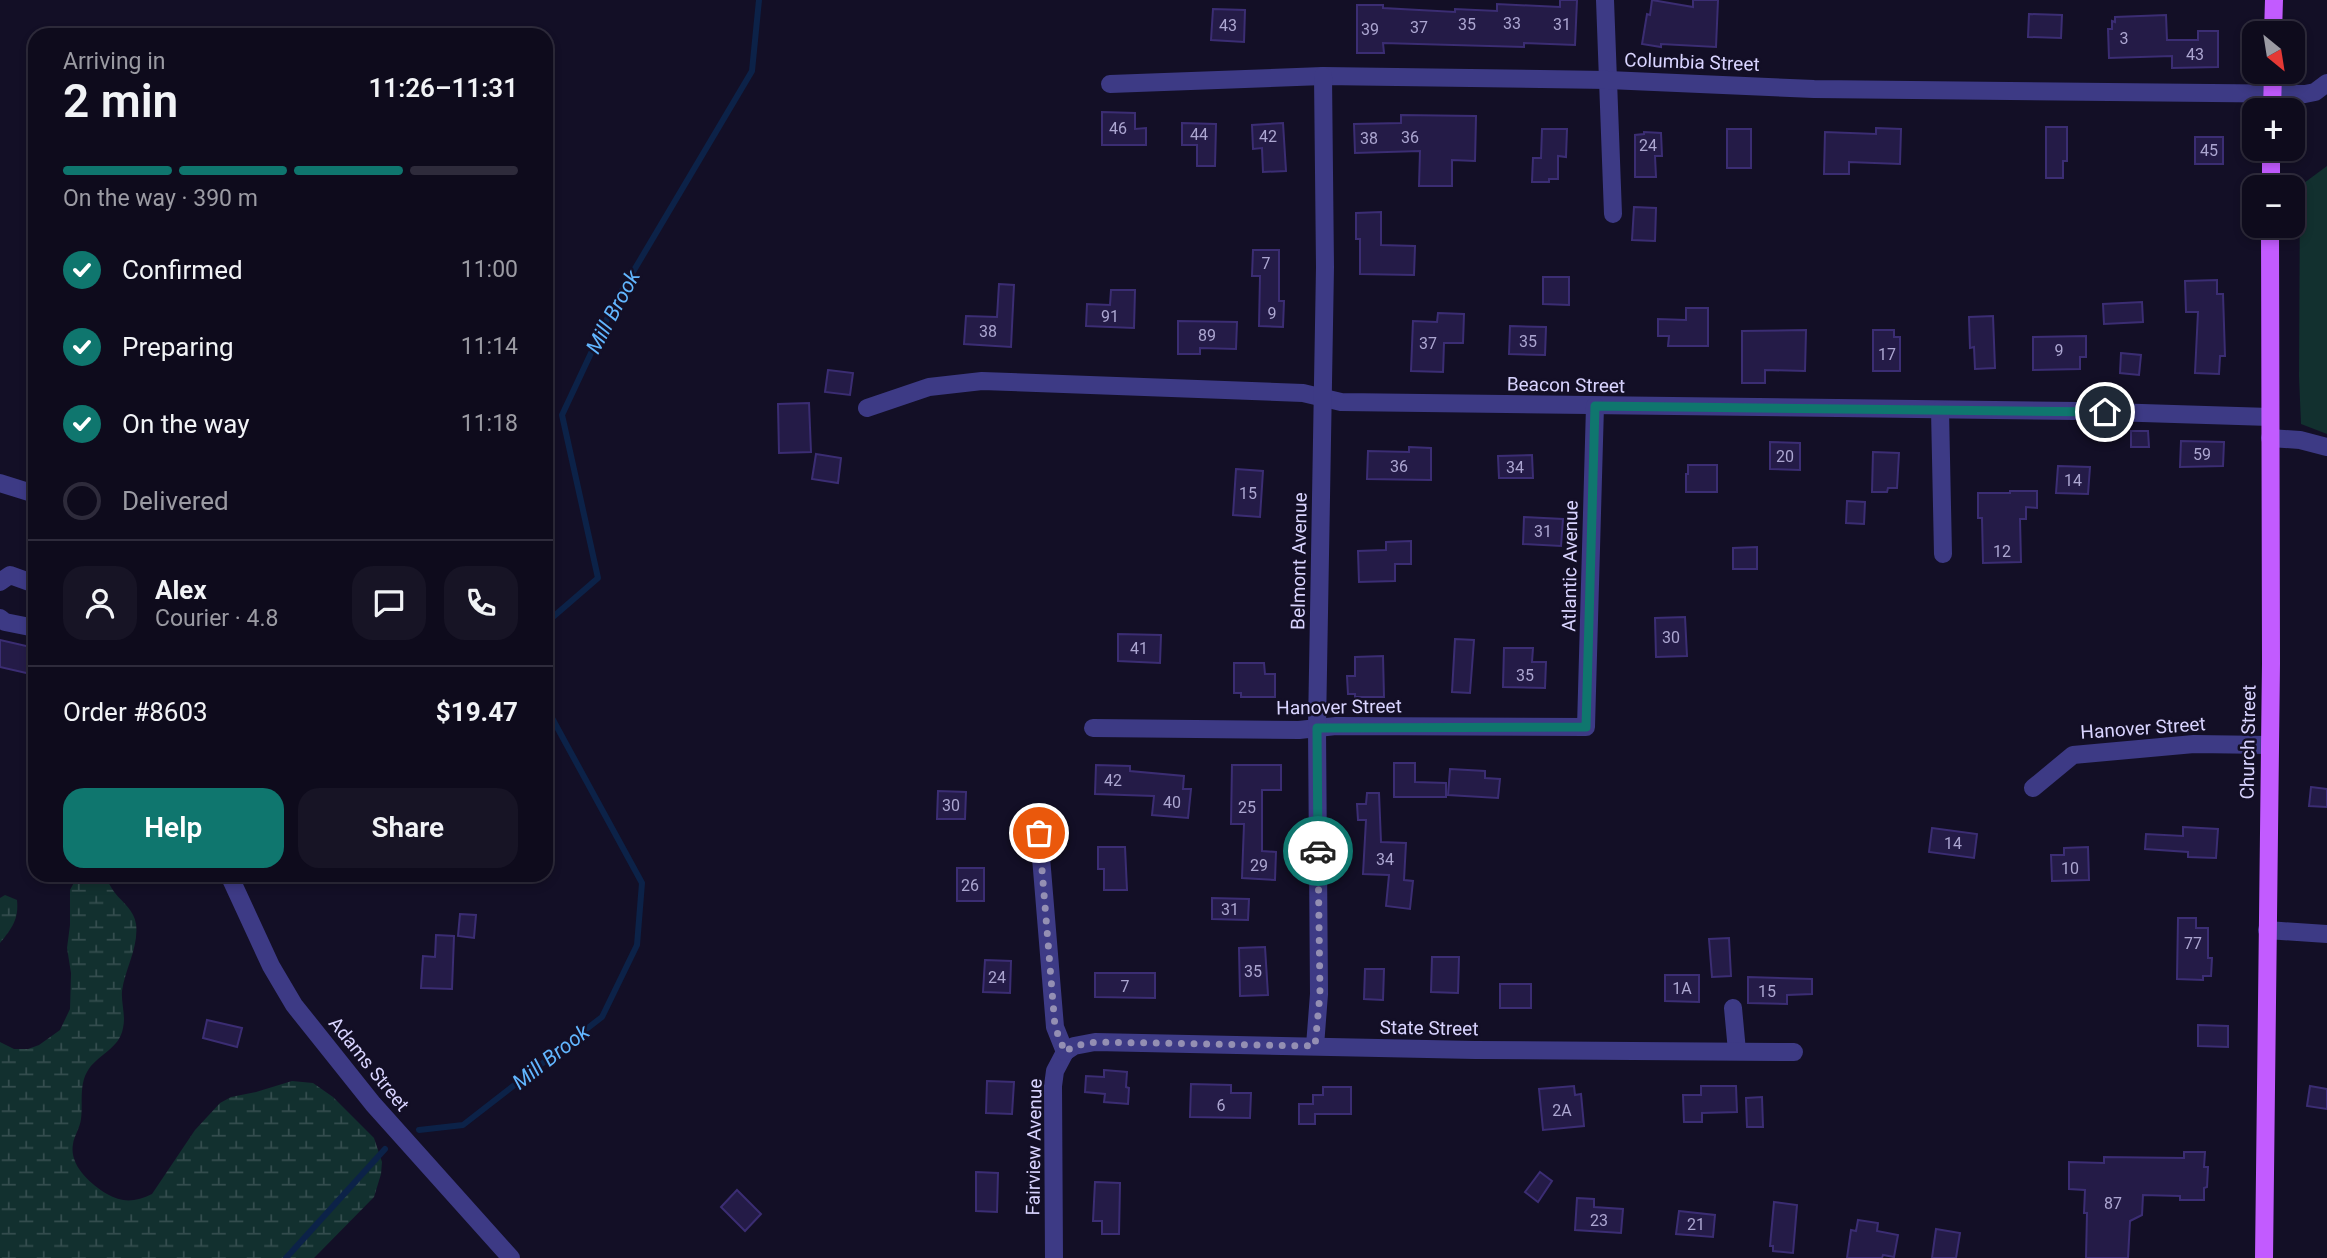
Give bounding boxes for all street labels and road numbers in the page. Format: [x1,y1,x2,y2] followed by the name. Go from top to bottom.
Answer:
[1624,48,1760,76] street label: Columbia Street
[1507,372,1625,398] street label: Beacon Street
[1286,492,1312,630] street label: Belmont Avenue
[1557,500,1583,632] street label: Atlantic Avenue
[2235,684,2261,800] street label: Church Street
[1276,694,1402,720] street label: Hanover Street
[2080,712,2206,744] street label: Hanover Street
[324,1012,414,1116] street label: Adams Street
[1379,1016,1479,1040] street label: State Street
[1021,1078,1047,1216] street label: Fairview Avenue

